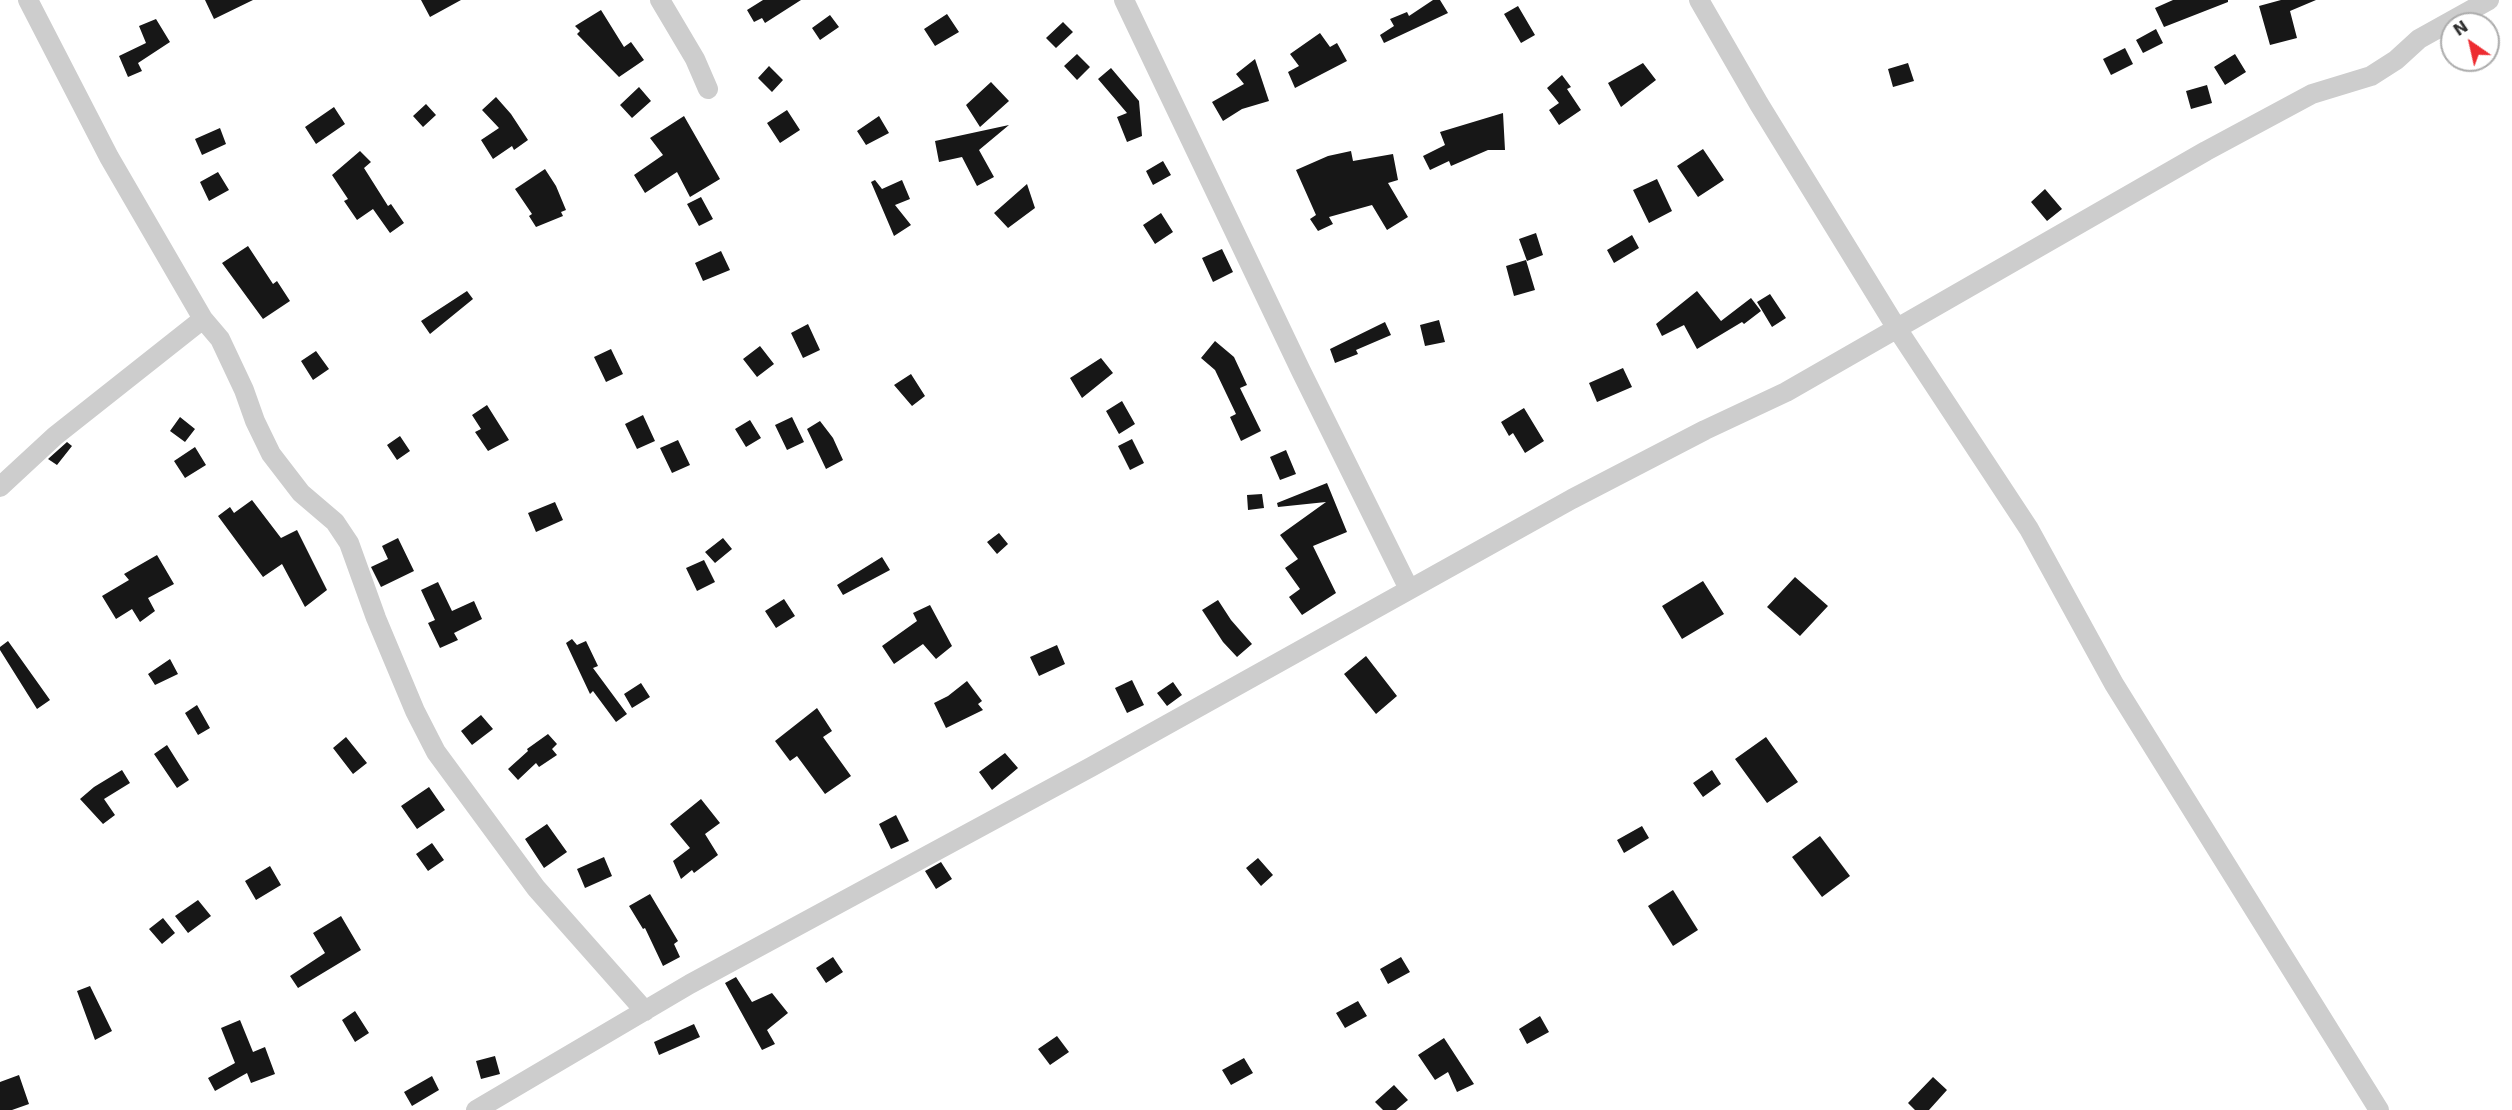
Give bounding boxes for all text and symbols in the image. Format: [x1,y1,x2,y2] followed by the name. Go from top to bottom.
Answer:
[2440,12,2500,72] north arrow
[2450,17,2472,40] text: N

